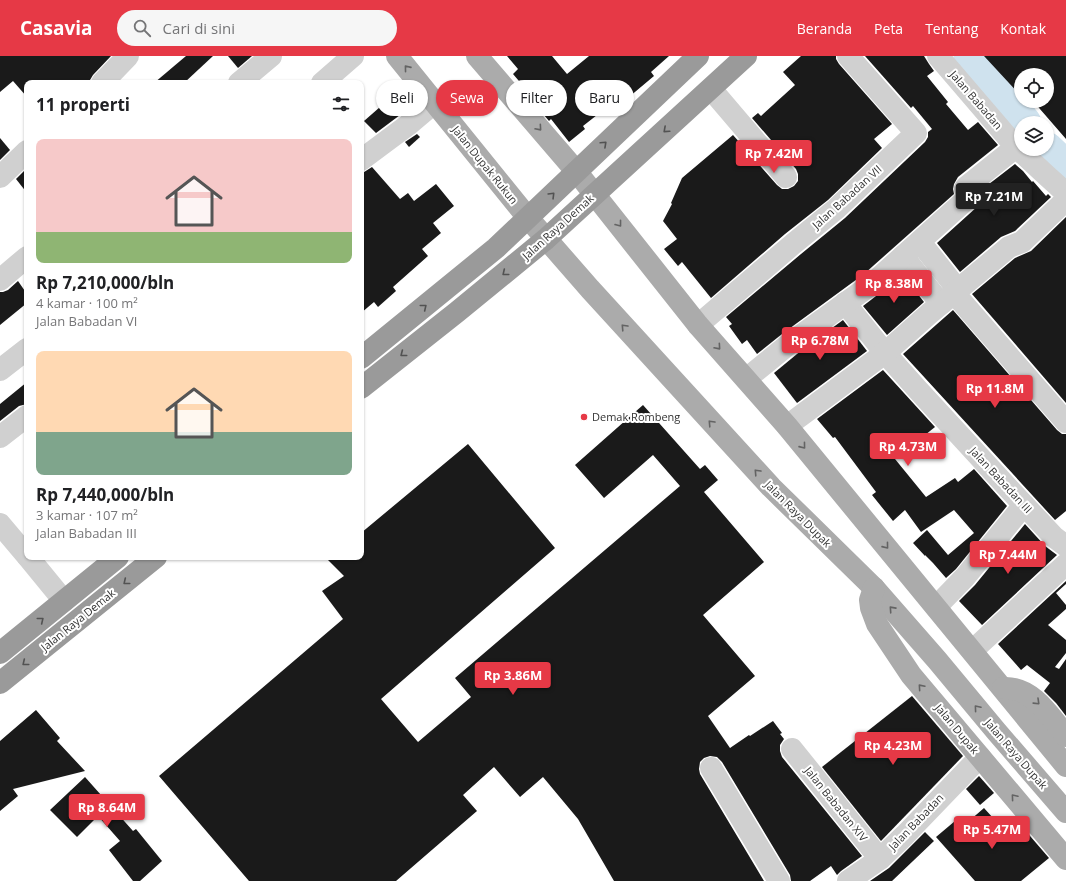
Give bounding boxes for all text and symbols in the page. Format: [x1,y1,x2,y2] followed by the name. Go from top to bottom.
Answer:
[117,10,397,46] search box
[20,15,93,41] text: Casavia
[131,17,153,39] icon: search
[163,18,235,38] text: Cari di sini
[797,19,852,38] text: Beranda
[874,19,903,38] text: Peta
[925,19,978,38] text: Tentang
[1000,19,1046,38] text: Kontak
[404,66,411,73] one-way arrow
[946,66,1006,132] street label: Jalan Babadan
[1014,68,1054,156] map controls
[1014,68,1054,108] button: locate
[376,80,428,116] chip: Beli
[436,80,498,116] chip: Sewa
[506,80,567,116] chip: Filter
[575,80,634,116] chip: Baru
[36,93,130,116] text: 11 properti
[330,93,352,115] icon: filters
[1014,116,1054,156] button: layers
[449,122,522,207] street label: Jalan Dupak Rukun
[534,123,541,131] one-way arrow
[663,125,671,132] one-way arrow
[733,140,815,174] pin: Rp 7.42M
[599,141,607,149] one-way arrow
[745,144,803,162] text: Rp 7.42M
[808,161,885,233] street label: Jalan Babadan VII
[158,165,230,237] icon: home
[953,183,1035,217] pin: Rp 7.21M
[965,187,1023,205] text: Rp 7.21M
[518,190,597,263] street label: Jalan Raya Demak
[547,192,555,200] one-way arrow
[614,220,621,227] one-way arrow
[502,268,509,275] one-way arrow
[853,270,935,304] pin: Rp 8.38M
[36,271,174,294] text: Rp 7,210,000/bln
[865,274,923,292] text: Rp 8.38M
[36,294,138,312] text: 4 kamar · 100 m²
[419,304,426,311] one-way arrow
[36,312,137,330] text: Jalan Babadan VI
[622,324,629,331] one-way arrow
[779,327,861,361] pin: Rp 6.78M
[791,331,849,349] text: Rp 6.78M
[713,343,720,350] one-way arrow
[401,350,408,357] one-way arrow
[954,375,1036,409] pin: Rp 11.8M
[158,377,230,449] icon: home
[966,379,1024,397] text: Rp 11.8M
[592,409,680,424] place label: Demak Rombeng
[579,412,589,422] marker: Demak Rombeng
[709,420,716,428] one-way arrow
[867,433,949,467] pin: Rp 4.73M
[879,437,937,455] text: Rp 4.73M
[798,441,805,448] one-way arrow
[966,443,1036,516] street label: Jalan Babadan III
[754,469,761,476] one-way arrow
[761,476,835,550] street label: Jalan Raya Dupak
[36,483,174,506] text: Rp 7,440,000/bln
[36,506,138,524] text: 3 kamar · 107 m²
[36,524,137,542] text: Jalan Babadan III
[967,541,1049,575] pin: Rp 7.44M
[881,542,888,549] one-way arrow
[979,545,1037,563] text: Rp 7.44M
[123,577,131,584] one-way arrow
[37,585,118,655] street label: Jalan Raya Demak
[890,606,897,614] one-way arrow
[37,617,44,624] one-way arrow
[22,659,29,666] one-way arrow
[472,662,554,696] pin: Rp 3.86M
[484,666,542,684] text: Rp 3.86M
[919,684,926,691] one-way arrow
[1032,697,1040,705] one-way arrow
[931,700,983,757] street label: Jalan Dupak
[974,705,981,712] one-way arrow
[981,715,1051,792] street label: Jalan Raya Dupak
[852,732,934,766] pin: Rp 4.23M
[864,736,922,754] text: Rp 4.23M
[801,762,871,845] street label: Jalan Babadan XIV
[884,790,946,854] street label: Jalan Babadan
[66,794,148,828] pin: Rp 8.64M
[1011,794,1018,802] one-way arrow
[78,798,136,816] text: Rp 8.64M
[951,816,1033,850] pin: Rp 5.47M
[963,820,1021,838] text: Rp 5.47M

